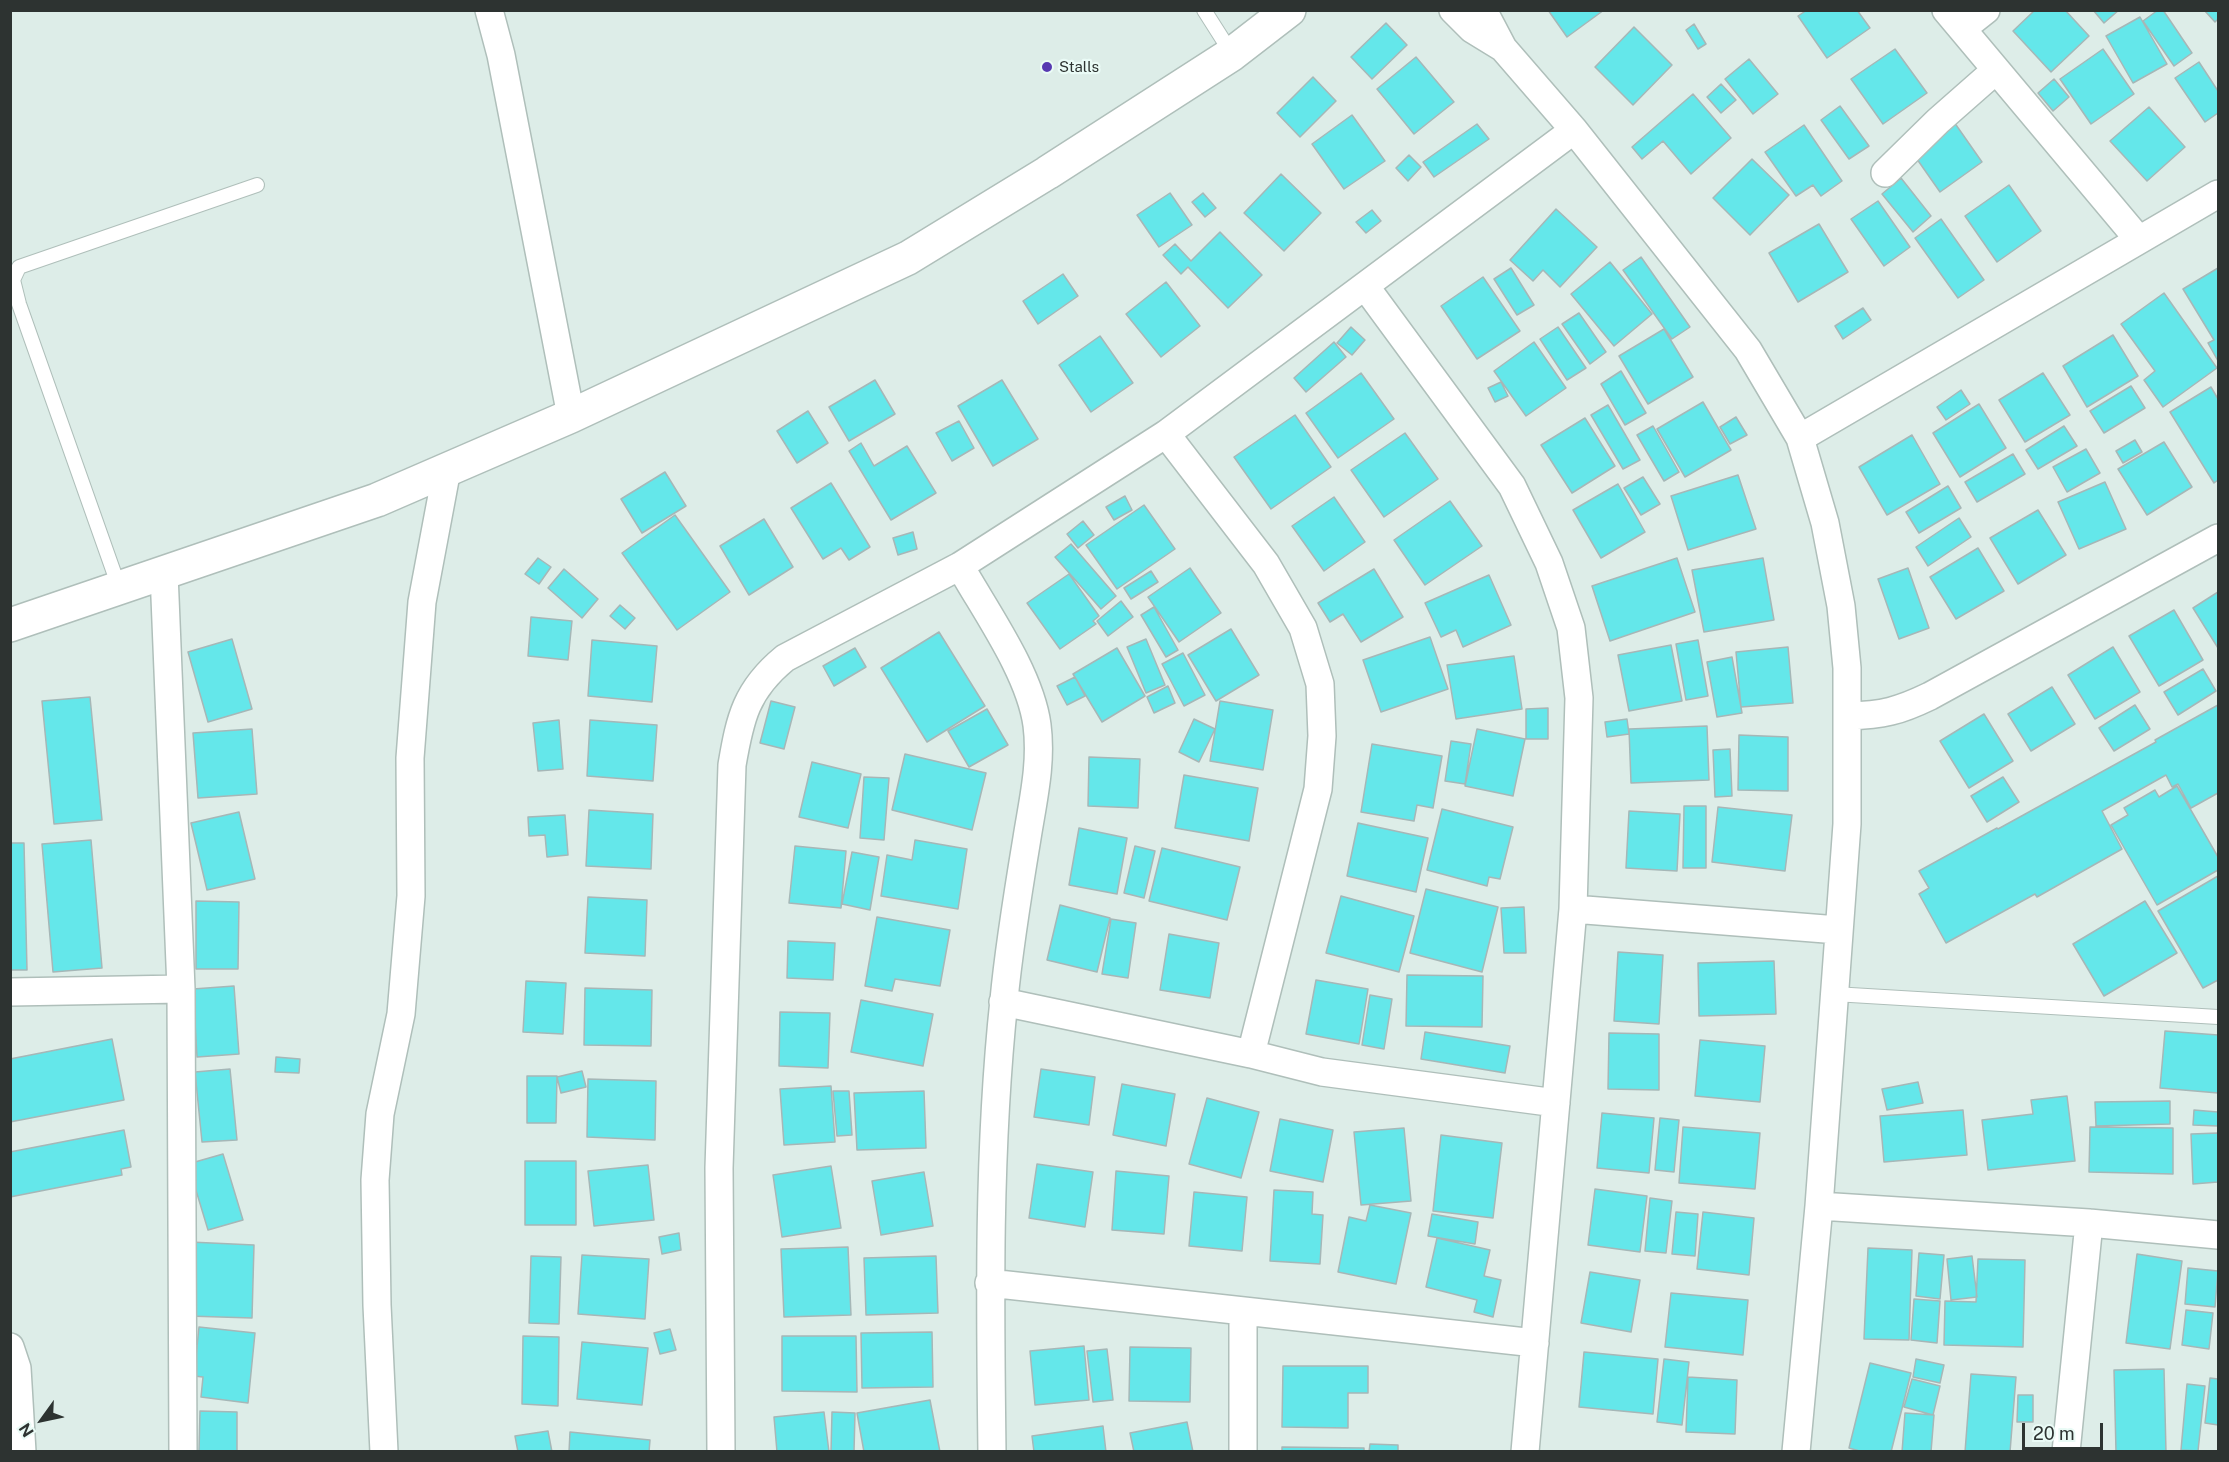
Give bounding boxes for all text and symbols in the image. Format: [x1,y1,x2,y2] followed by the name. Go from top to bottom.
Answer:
[1059,58,1099,76] place label: Stalls
[1040,60,1054,74] marker: Stalls
[12,1390,72,1450] north arrow
[2025,1411,2106,1449] scale bar
[15,1420,38,1441] text: N
[2033,1423,2075,1444] text: 20 m

